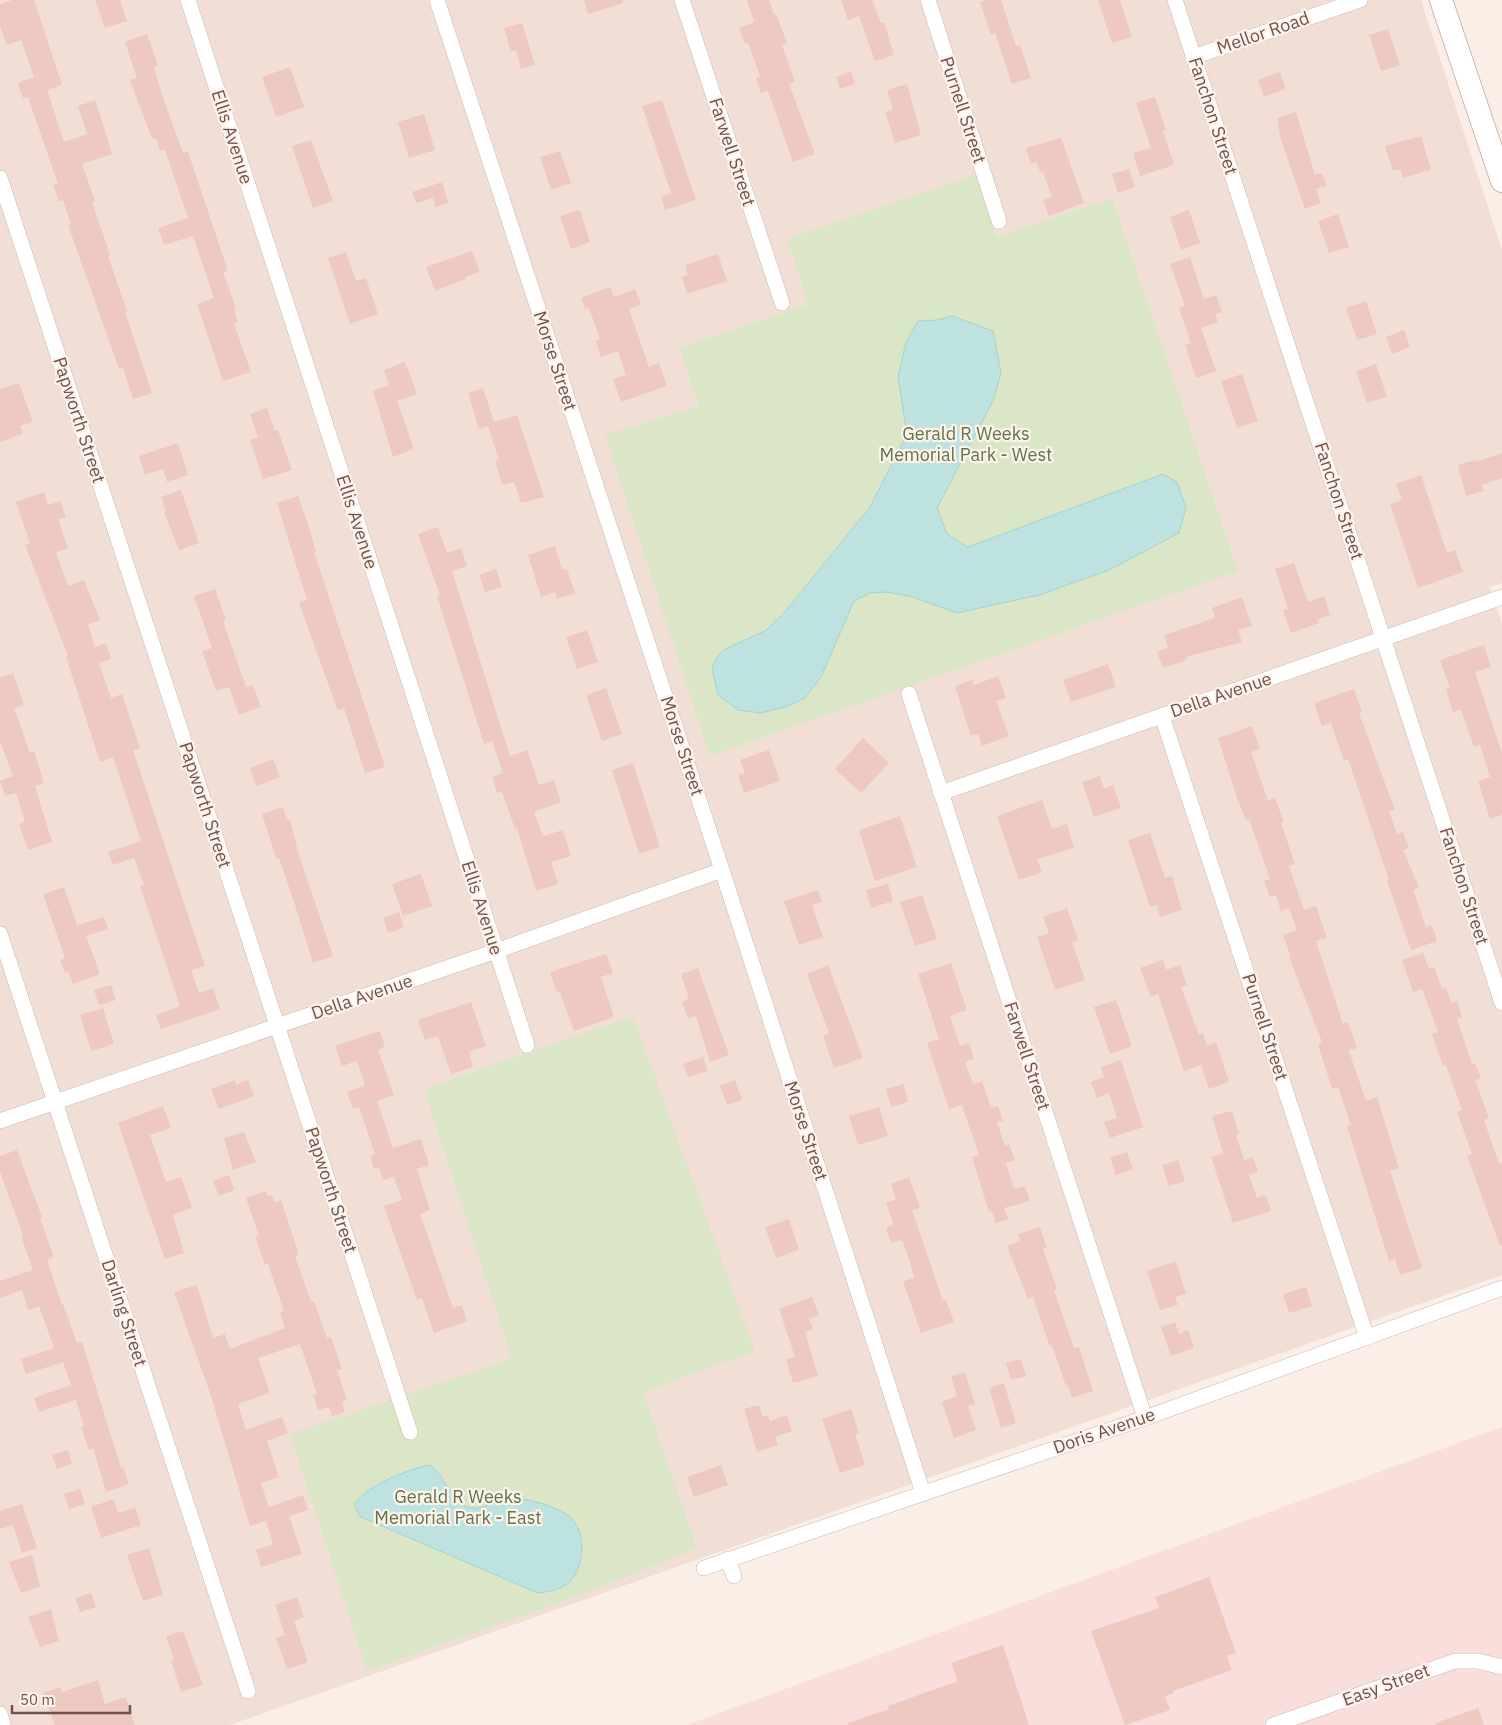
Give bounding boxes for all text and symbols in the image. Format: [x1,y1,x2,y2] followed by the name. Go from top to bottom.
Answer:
[1213,6,1312,59] street label: Mellor Road
[935,53,992,166] street label: Purnell Street
[1184,54,1243,178] street label: Fanchon Street
[206,87,259,187] street label: Ellis Avenue
[704,95,761,209] street label: Farwell Street
[529,308,582,414] street label: Morse Street
[48,354,111,486] street label: Papworth Street
[880,422,1052,466] park label: Gerald R Weeks Memorial Park - West
[1310,439,1369,563] street label: Fanchon Street
[331,472,384,572] street label: Ellis Avenue
[1167,666,1275,723] street label: Della Avenue
[656,693,709,799] street label: Morse Street
[174,739,237,871] street label: Papworth Street
[1435,824,1494,948] street label: Fanchon Street
[456,858,509,958] street label: Ellis Avenue
[308,968,416,1025] street label: Della Avenue
[1237,970,1294,1083] street label: Purnell Street
[999,999,1056,1113] street label: Farwell Street
[780,1078,833,1184] street label: Morse Street
[300,1124,363,1256] street label: Papworth Street
[96,1256,153,1369] street label: Darling Street
[1050,1402,1158,1459] street label: Doris Avenue
[374,1485,542,1529] park label: Gerald R Weeks Memorial Park - East
[1339,1658,1433,1711] street label: Easy Street
[12,1682,130,1714] scale bar
[20,1690,55,1709] text: 50 m

